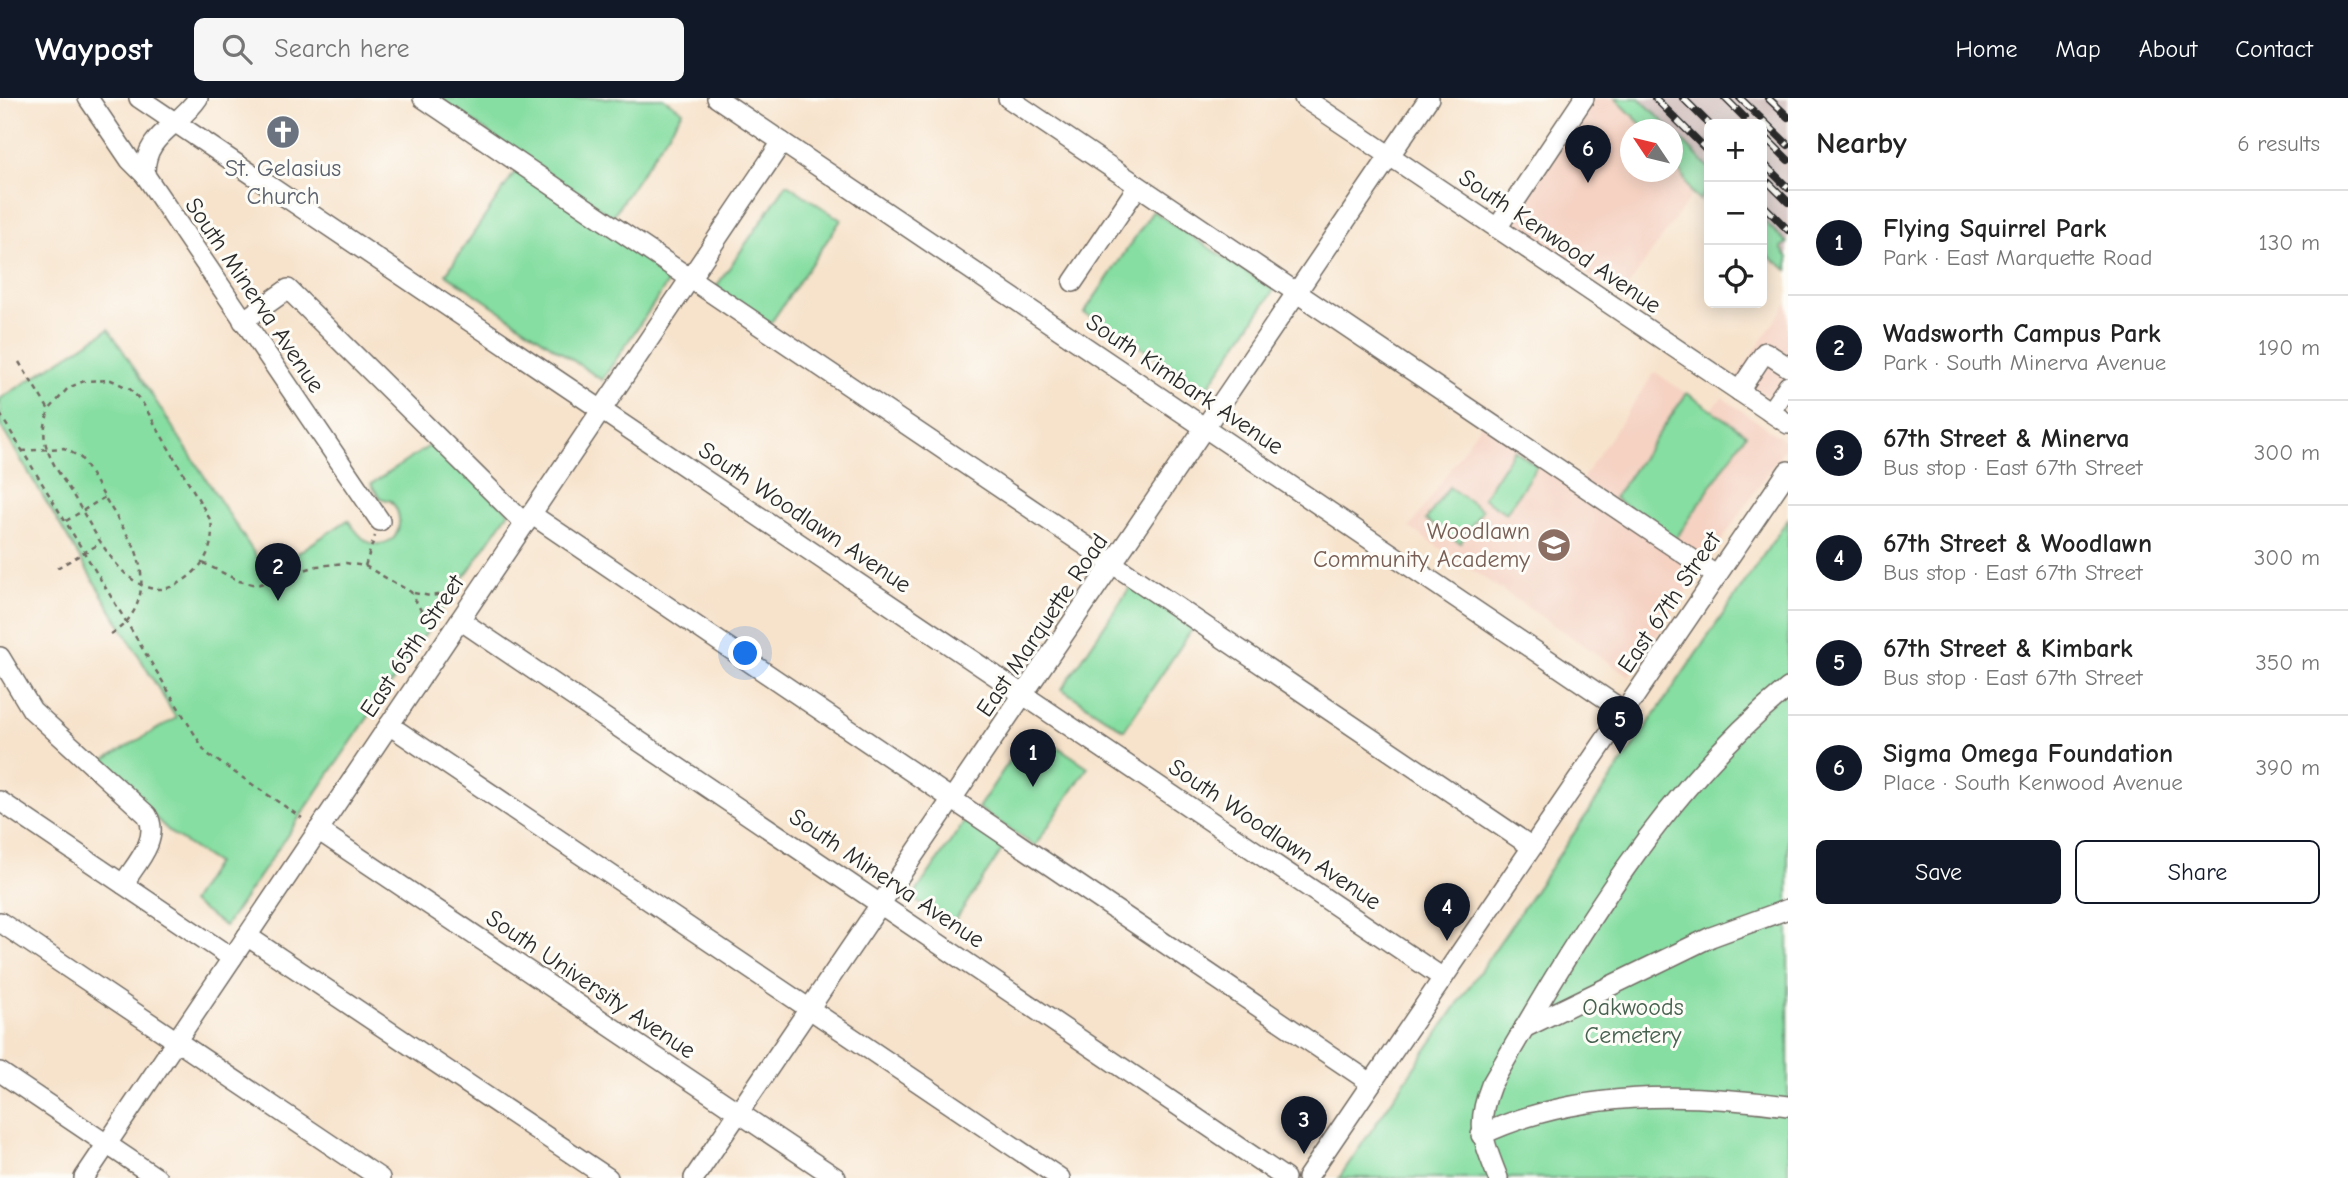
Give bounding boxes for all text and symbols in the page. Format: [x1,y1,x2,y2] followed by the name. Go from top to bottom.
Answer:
[194,18,684,81] search box
[35,30,152,68] text: Waypost
[218,30,256,68] icon: search
[274,34,410,64] text: Search here
[1956,35,2017,63] text: Home
[2055,35,2101,63] text: Map
[2139,35,2197,63] text: About
[2235,35,2313,63] text: Contact
[264,113,302,151] church icon: St. Gelasius Church
[1620,119,1683,182] north arrow
[1704,119,1767,308] map controls
[1704,119,1767,182] button: +
[1565,125,1611,183] pin: 6
[1816,126,1907,161] text: Nearby
[2237,130,2320,157] text: 6 results
[225,154,341,210] place label: St. Gelasius Church
[1454,163,1666,319] street label: South Kenwood Avenue
[1704,182,1767,245] button: −
[179,192,331,398] street label: South Minerva Avenue
[1883,214,2106,244] text: Flying Squirrel Park
[1834,229,1844,256] text: 1
[2259,229,2320,256] text: 130 m
[1883,244,2152,271] text: Park · East Marquette Road
[1704,245,1767,308] button: locate
[1081,307,1289,461] street label: South Kimbark Avenue
[1883,319,2161,349] text: Wadsworth Campus Park
[1833,334,1845,361] text: 2
[2258,334,2320,361] text: 190 m
[1883,349,2166,376] text: Park · South Minerva Avenue
[1883,424,2130,454] text: 67th Street & Minerva
[693,435,917,599] street label: South Woodlawn Avenue
[1833,439,1845,466] text: 3
[2254,439,2320,466] text: 300 m
[1883,454,2143,481] text: Bus stop · East 67th Street
[1313,517,1530,573] place label: Woodlawn Community Academy
[1612,525,1727,678] street label: East 67th Street
[1535,526,1573,564] school or university icon: Woodlawn Community Academy
[970,528,1114,722] street label: East Marquette Road
[1883,529,2152,559] text: 67th Street & Woodlawn
[255,543,301,601] pin: 2
[1834,544,1844,571] text: 4
[2254,544,2320,571] text: 300 m
[1883,559,2143,586] text: Bus stop · East 67th Street
[354,569,471,722] street label: East 65th Street
[1883,634,2133,664] text: 67th Street & Kimbark
[728,636,762,670] your location
[1833,649,1845,676] text: 5
[2255,649,2320,676] text: 350 m
[1883,664,2143,691] text: Bus stop · East 67th Street
[1597,696,1643,754] pin: 5
[1010,729,1056,787] pin: 1
[1883,739,2173,769] text: Sigma Omega Foundation
[1163,752,1387,916] street label: South Woodlawn Avenue
[1833,754,1845,781] text: 6
[2255,754,2320,781] text: 390 m
[1883,769,2183,796] text: Place · South Kenwood Avenue
[784,802,990,954] street label: South Minerva Avenue
[1816,840,2061,904] button: Save
[2075,840,2320,904] button: Share
[1424,883,1470,941] pin: 4
[481,903,701,1065] street label: South University Avenue
[1582,993,1684,1049] park label: Oakwoods Cemetery
[1281,1096,1327,1154] pin: 3

